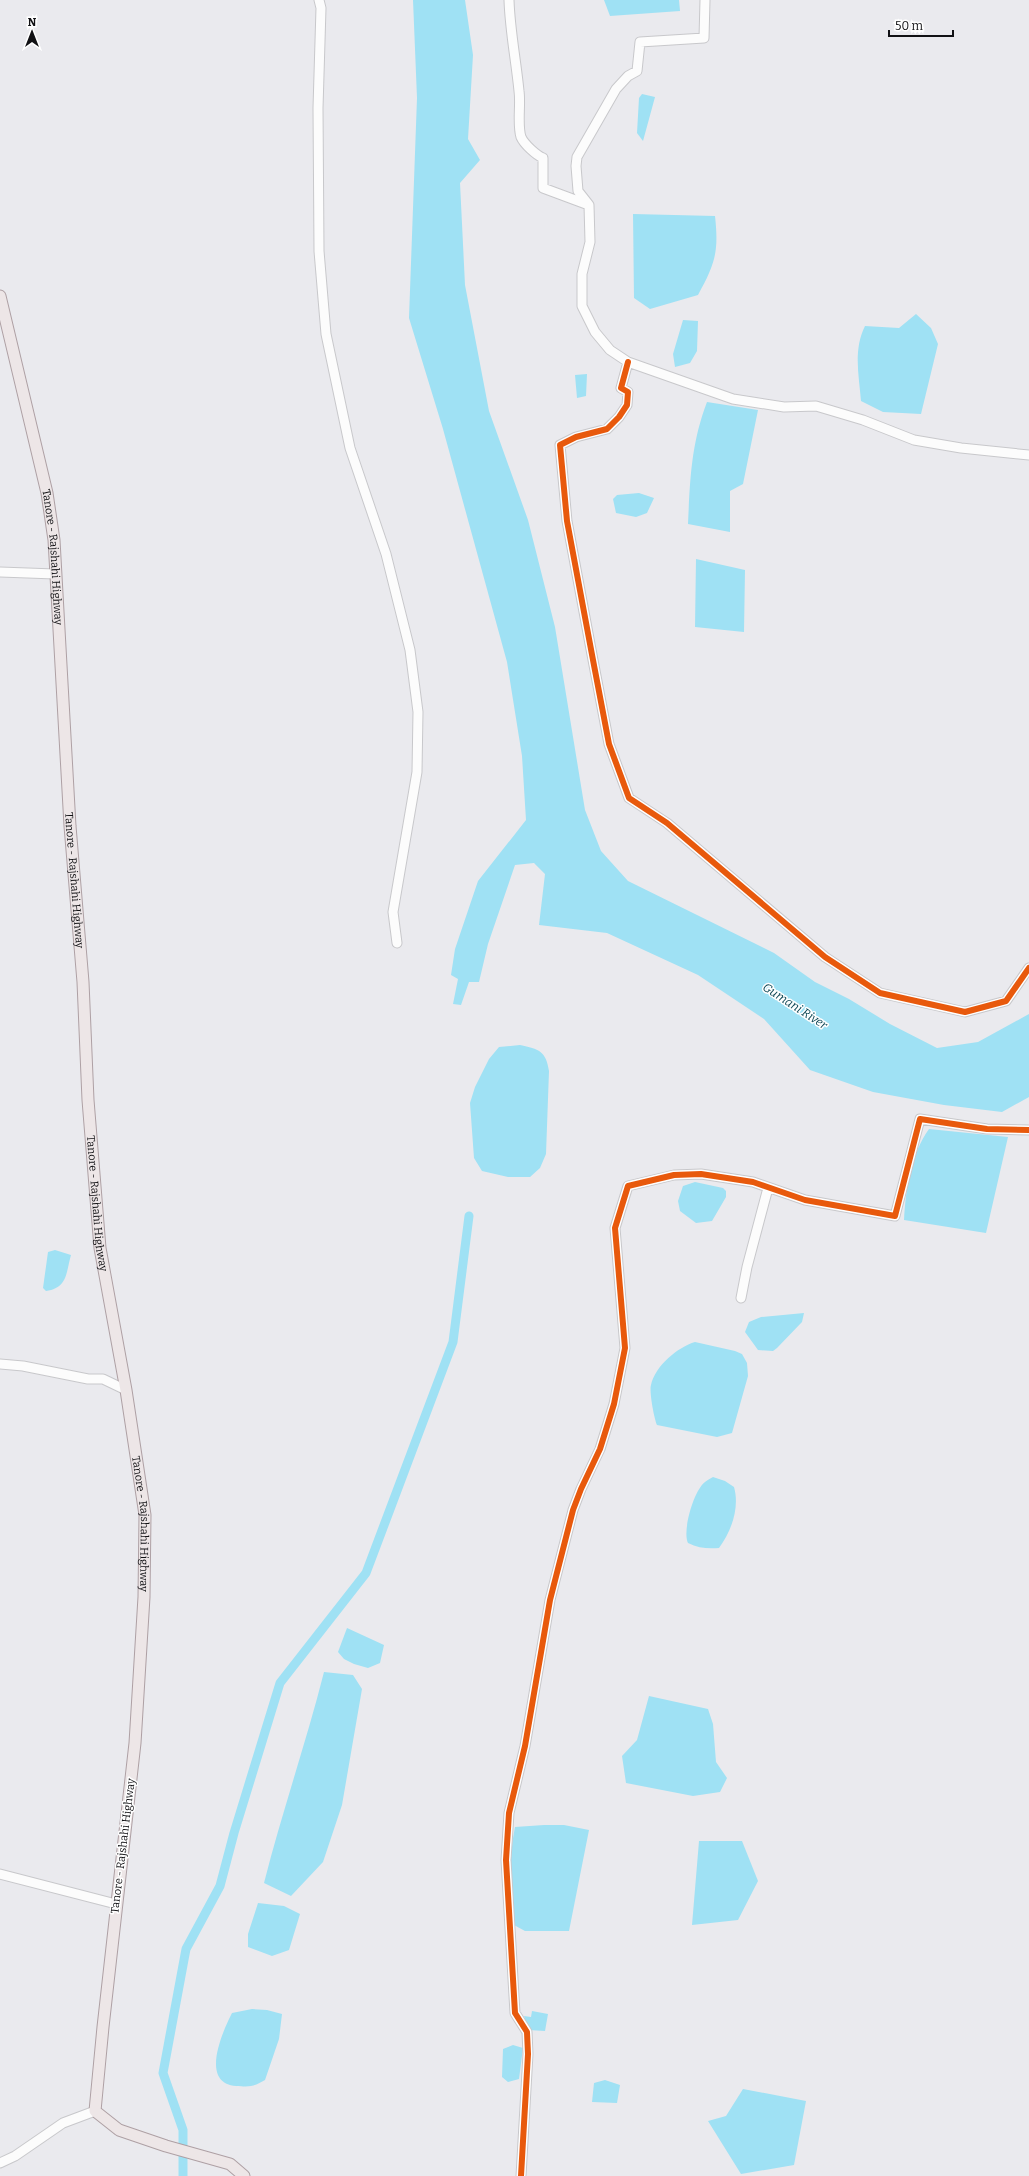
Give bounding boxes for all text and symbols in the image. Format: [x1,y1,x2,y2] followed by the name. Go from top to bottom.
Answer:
[12,12,52,52] north arrow
[889,12,953,38] scale bar
[28,16,37,29] text: N
[895,19,924,33] text: 50 m
[40,488,65,626] street label: Tanore - Rajshahi Highway
[63,812,87,949] street label: Tanore - Rajshahi Highway
[760,980,831,1033] water label: Gumani River
[84,1135,111,1273] street label: Tanore - Rajshahi Highway
[130,1455,152,1592] street label: Tanore - Rajshahi Highway
[108,1777,138,1914] street label: Tanore - Rajshahi Highway

